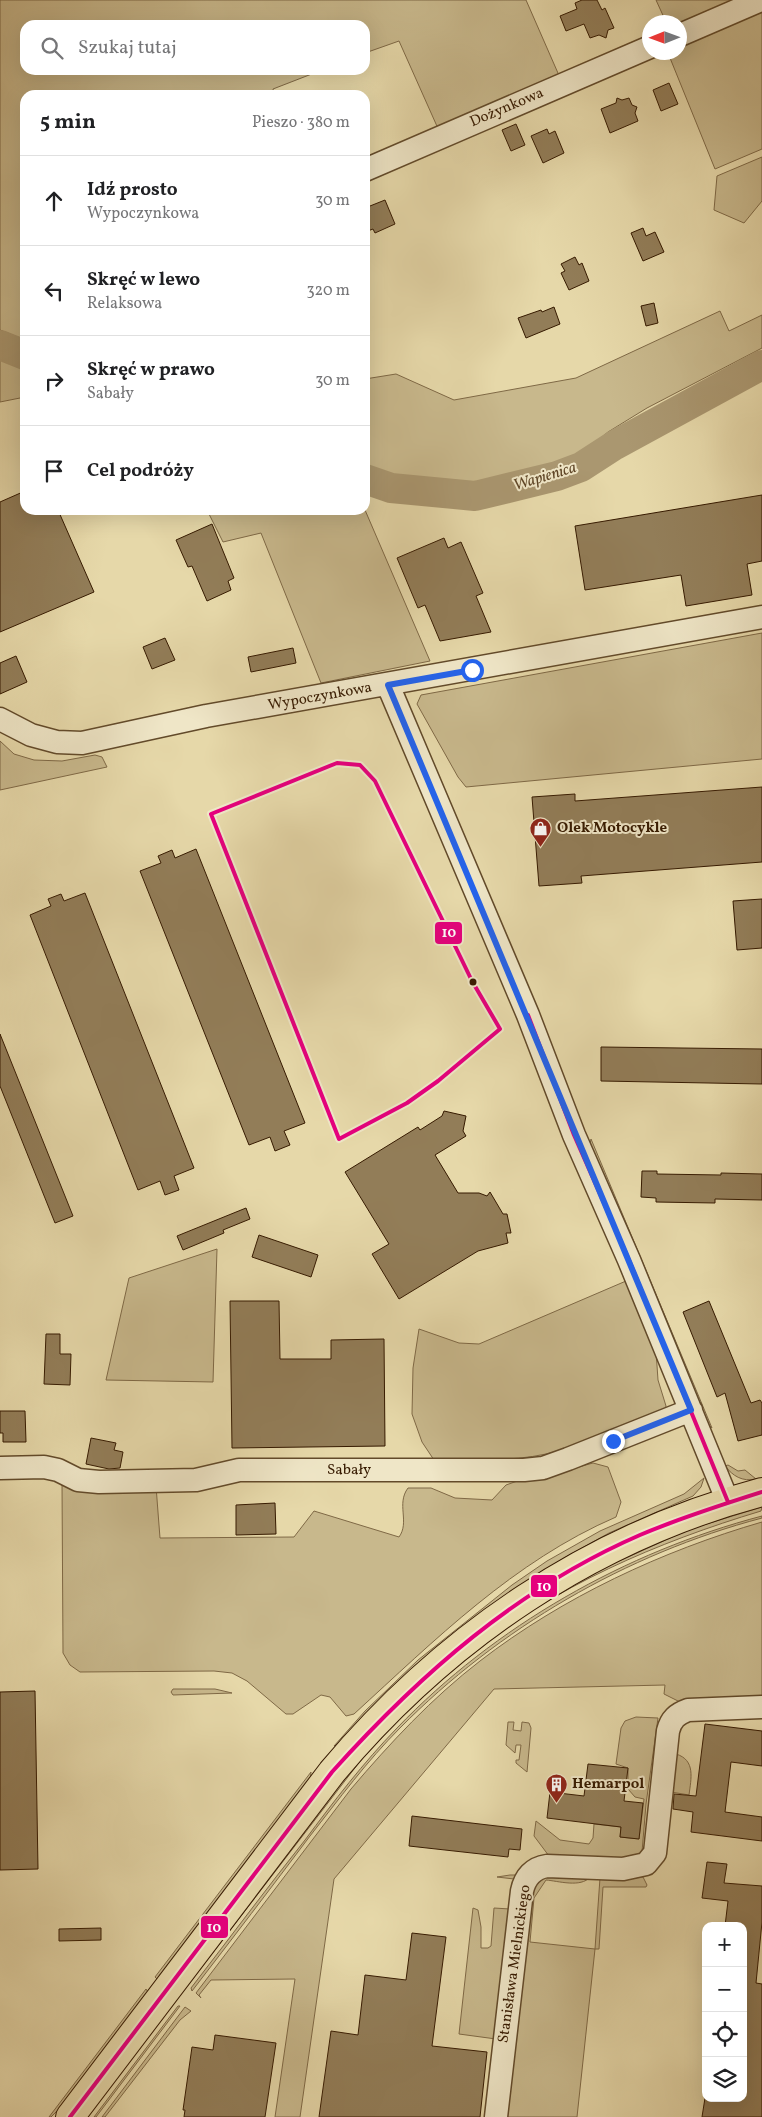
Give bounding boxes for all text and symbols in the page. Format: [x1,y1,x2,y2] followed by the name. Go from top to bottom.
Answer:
[642,15,687,60] north arrow
[20,20,370,75] search box
[38,34,66,62] icon: search
[78,35,177,61] text: Szukaj tutaj
[467,83,547,133] street label: Dożynkowa
[40,108,96,137] text: 5 min
[252,112,350,134] text: Pieszo · 380 m
[87,177,178,203] text: Idź prosto
[40,187,68,215] icon: ahead
[315,190,350,212] text: 30 m
[87,203,199,225] text: Wypoczynkowa
[87,267,200,293] text: Skręć w lewo
[40,277,68,305] icon: left
[306,280,350,302] text: 320 m
[87,293,162,315] text: Relaksowa
[87,357,215,383] text: Skręć w prawo
[40,367,68,395] icon: right
[315,370,350,392] text: 30 m
[87,383,134,405] text: Sabały
[40,457,68,485] icon: arrive
[511,457,580,497] water label: Wapienica
[87,458,194,484] text: Cel podróży
[461,659,484,682] route start
[266,678,374,716] street label: Wypoczynkowa
[529,816,553,847] shop icon: Olek Motocykle
[557,818,668,839] place label: Olek Motocykle
[434,921,463,945] line badge: 10
[442,924,456,943] text: 10
[468,977,478,987] unlabelled marker
[602,1430,625,1453] route end
[327,1460,371,1481] street label: Sabały
[530,1574,558,1598] line badge: 10
[537,1578,551,1597] text: 10
[544,1772,568,1803] building icon: Hemarpol
[572,1774,644,1795] place label: Hemarpol
[493,1883,537,2045] street label: Stanisława Mielnickiego
[200,1915,229,1939] line badge: 10
[207,1919,221,1938] text: 10
[702,1922,747,2102] map controls
[702,1922,747,1967] button: +
[702,1967,747,2012] button: −
[702,2012,747,2057] button: locate
[702,2057,747,2102] button: layers

